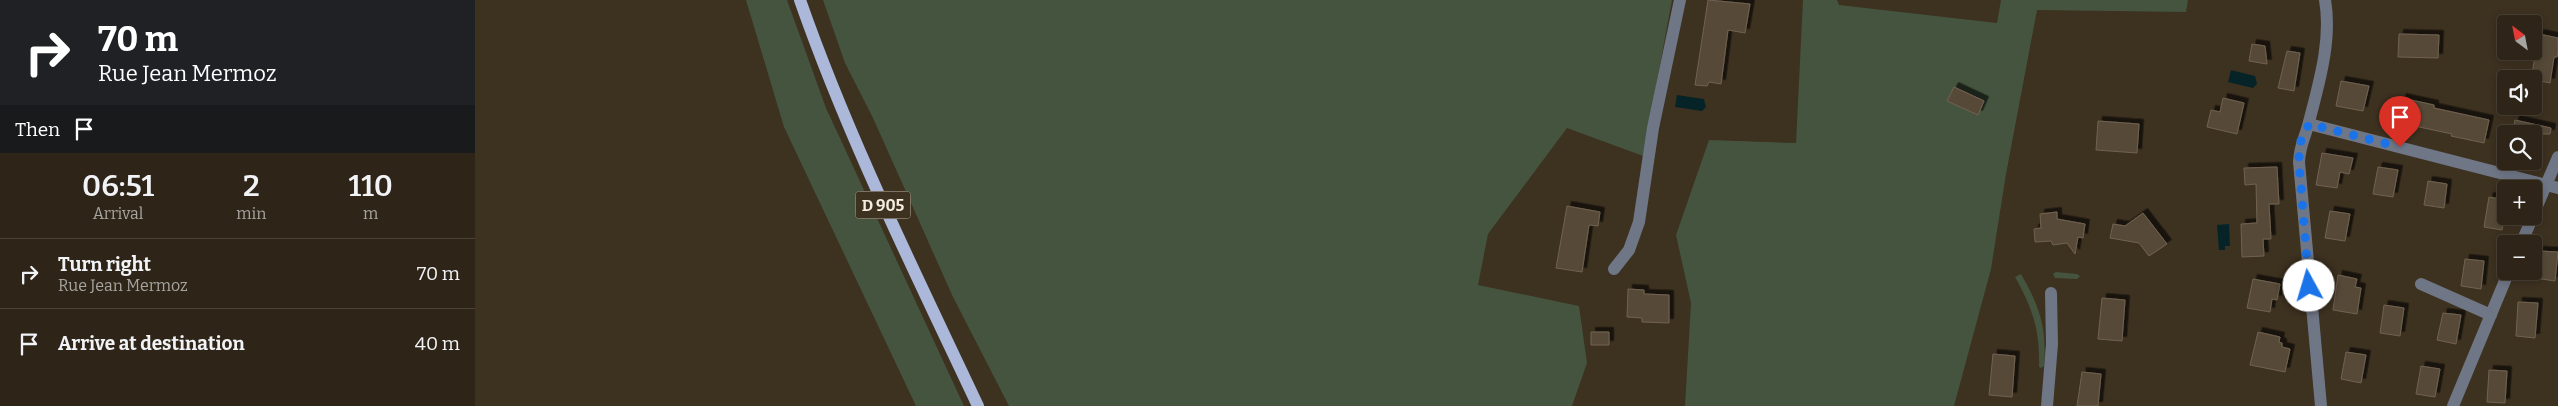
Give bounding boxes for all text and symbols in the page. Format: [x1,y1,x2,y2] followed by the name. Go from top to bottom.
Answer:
[2497,15,2543,60] north arrow
[2497,15,2542,280] map controls
[98,18,178,60] text: 70 m
[15,20,80,85] icon: right
[98,60,277,87] text: Rue Jean Mermoz
[2497,70,2542,115] button: sound
[2379,96,2421,147] pin
[2386,103,2414,131] icon: arrive
[70,115,98,143] icon: arrive
[15,118,60,141] text: Then
[2497,125,2542,170] button: search
[82,168,154,204] text: 06:51
[243,168,260,204] text: 2
[348,168,393,204] text: 110
[2497,180,2542,225] button: +
[855,192,911,218] road number: D 905
[93,204,143,223] text: Arrival
[236,204,266,223] text: min
[363,204,378,223] text: m
[2497,235,2542,280] button: −
[58,253,151,276] text: Turn right
[2282,259,2334,311] position arrow
[15,260,43,288] icon: right
[417,262,460,285] text: 70 m
[58,276,188,295] text: Rue Jean Mermoz
[15,330,43,358] icon: arrive
[58,332,245,355] text: Arrive at destination
[415,332,460,355] text: 40 m

